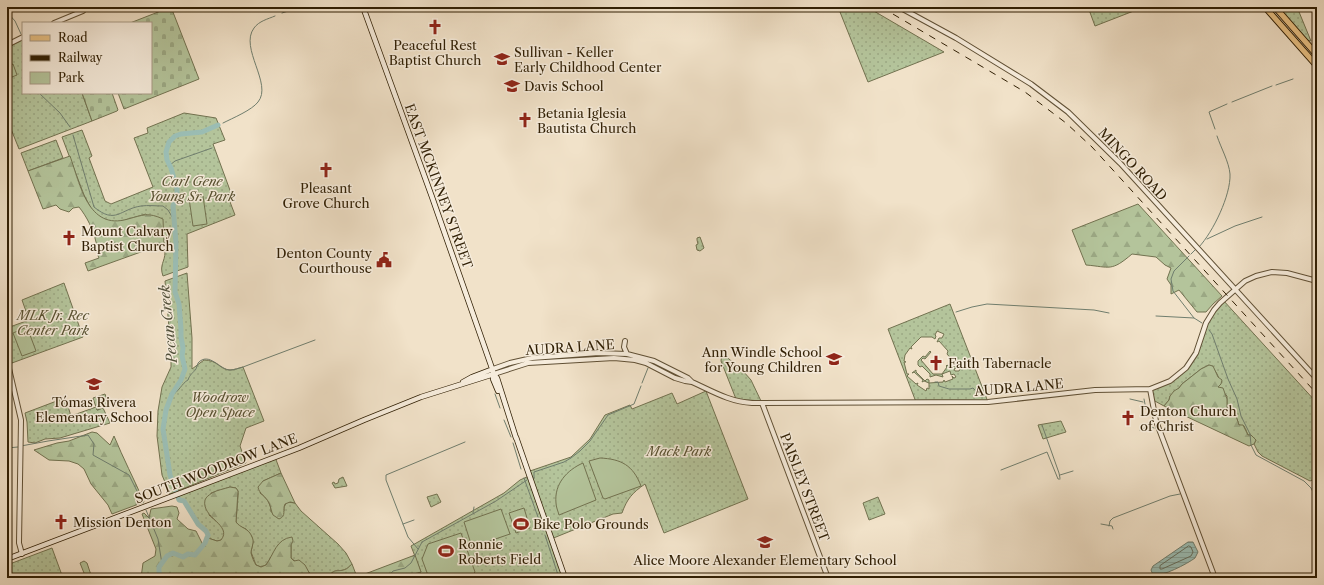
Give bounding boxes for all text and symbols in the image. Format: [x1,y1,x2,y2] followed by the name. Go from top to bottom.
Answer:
[426,18,444,36] church icon: Peaceful Rest Baptist Church
[22,22,152,94] legend
[58,30,88,45] text: Road
[389,37,481,68] place label: Peaceful Rest Baptist Church
[514,44,662,75] place label: Sullivan - Keller Early Childhood Center
[58,50,103,65] text: Railway
[493,50,511,68] school or university icon: Sullivan - Keller Early Childhood Center
[58,70,85,85] text: Park
[503,77,521,95] school or university icon: Davis School
[524,78,604,94] place label: Davis School
[402,101,476,271] street label: EAST MCKINNEY STREET
[537,105,636,136] place label: Betania Iglesia Bautista Church
[516,111,534,129] church icon: Betania Iglesia Bautista Church
[1095,124,1171,204] street label: MINGO ROAD
[317,161,335,179] church icon: Pleasant Grove Church
[149,173,235,204] park label: Carl Gene Young Sr. Park
[282,180,370,211] place label: Pleasant Grove Church
[81,223,174,254] place label: Mount Calvary Baptist Church
[60,229,78,247] church icon: Mount Calvary Baptist Church
[276,245,373,276] place label: Denton County Courthouse
[375,251,393,269] public building icon: Denton County Courthouse
[155,283,181,365] water label: Pecan Creek
[15,307,89,338] park label: MLK Jr. Rec Center Park
[524,336,615,358] street label: AUDRA LANE
[701,344,822,375] place label: Ann Windle School for Young Children
[825,350,843,368] school or university icon: Ann Windle School for Young Children
[927,354,945,372] church icon: Faith Tabernacle
[948,355,1052,371] place label: Faith Tabernacle
[85,375,103,393] school or university icon: Tómas Rivera Elementary School
[973,375,1064,399] street label: AUDRA LANE
[185,389,255,420] park label: Woodrow Open Space
[35,394,153,425] place label: Tómas Rivera Elementary School
[1140,403,1237,434] place label: Denton Church of Christ
[1119,409,1137,427] church icon: Denton Church of Christ
[132,430,300,506] street label: SOUTH WOODROW LANE
[777,431,833,544] street label: PAISLEY STREET
[645,443,712,459] park label: Mack Park
[52,513,70,531] church icon: Mission Denton
[73,514,172,530] place label: Mission Denton
[512,515,530,533] sports icon: Bike Polo Grounds
[533,516,649,532] place label: Bike Polo Grounds
[756,533,774,551] school or university icon: Alice Moore Alexander Elementary School
[458,536,541,567] place label: Ronnie Roberts Field
[437,542,455,560] sports icon: Ronnie Roberts Field
[632,552,897,568] place label: Alice Moore Alexander Elementary School

